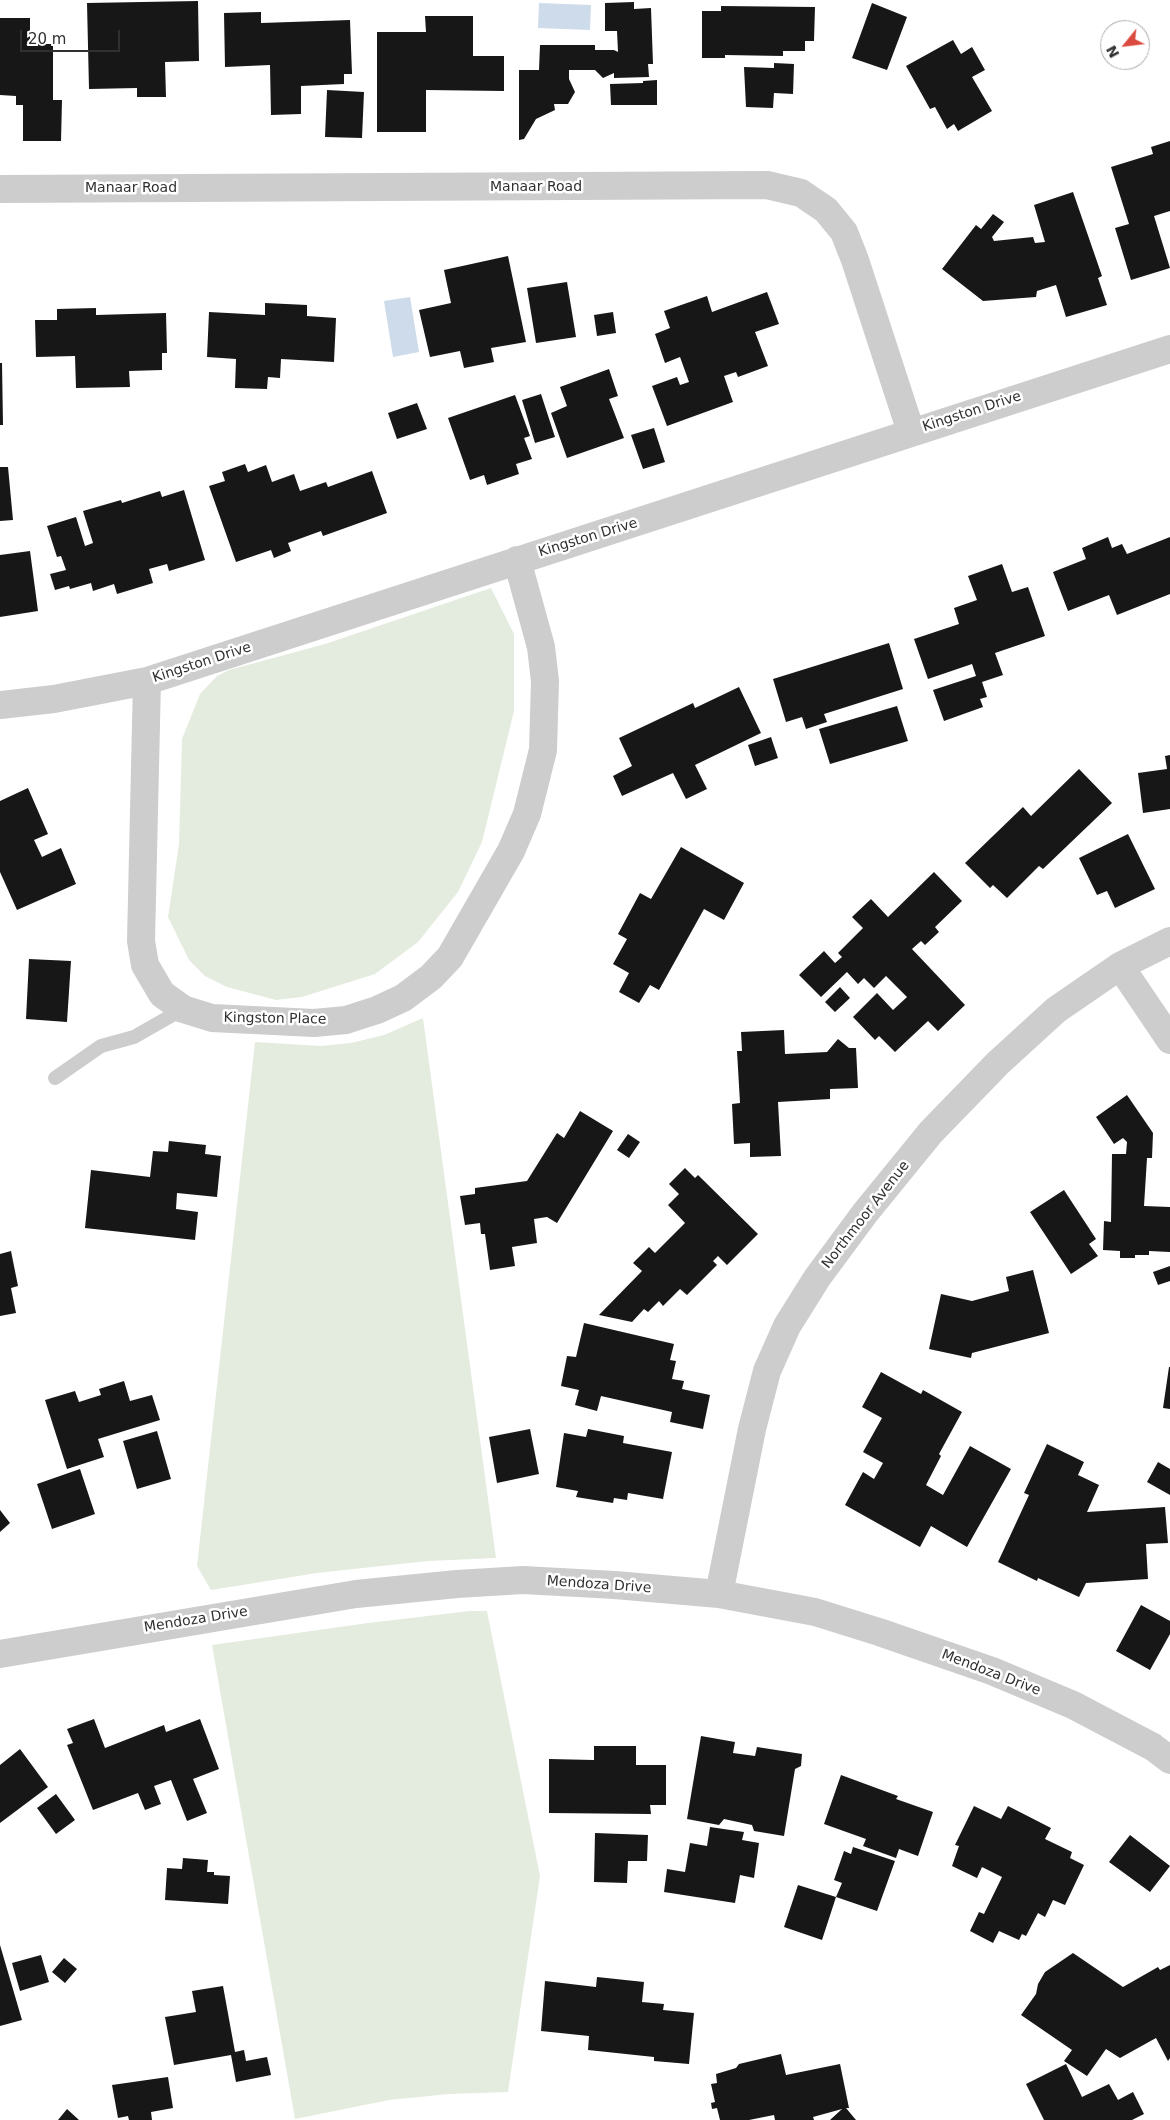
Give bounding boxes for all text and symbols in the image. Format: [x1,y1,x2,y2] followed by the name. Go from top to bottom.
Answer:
[22,20,122,52] scale bar
[1100,20,1150,70] north arrow
[28,30,66,48] text: 20 m
[1103,43,1123,61] text: N
[490,179,582,195] street label: Manaar Road
[85,180,177,196] street label: Manaar Road
[921,388,1023,436] street label: Kingston Drive
[536,515,640,561] street label: Kingston Drive
[151,639,253,687] street label: Kingston Drive
[223,1010,327,1028] street label: Kingston Place
[819,1158,913,1272] street label: Northmoor Avenue
[546,1573,652,1597] street label: Mendoza Drive
[143,1604,249,1636] street label: Mendoza Drive
[939,1646,1043,1700] street label: Mendoza Drive

